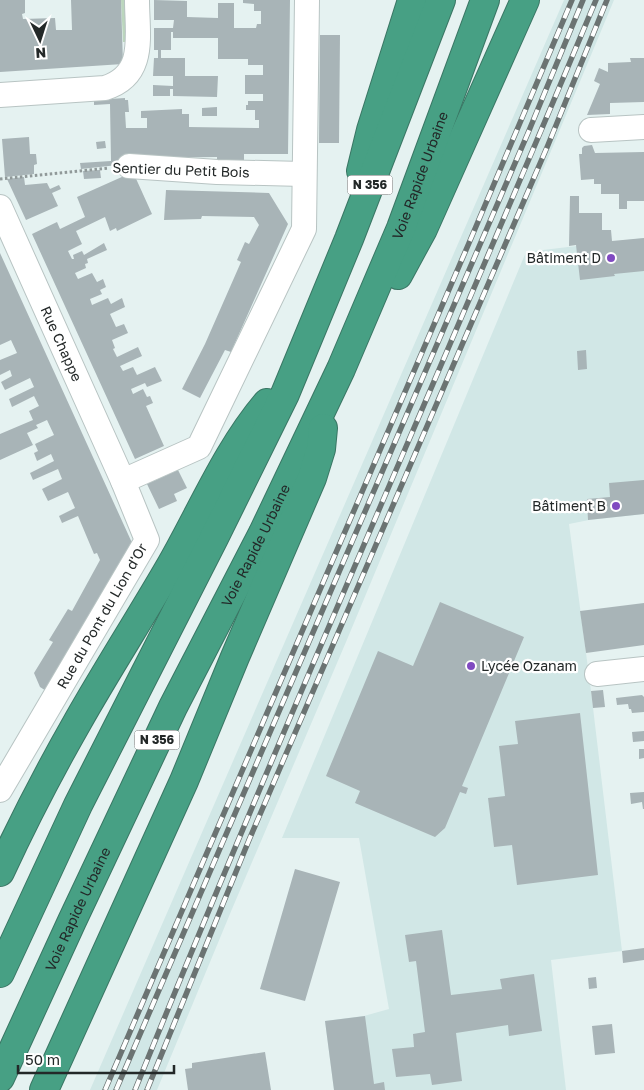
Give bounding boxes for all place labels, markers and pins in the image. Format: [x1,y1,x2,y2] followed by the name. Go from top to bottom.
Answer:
[527,249,601,266] place label: Bâtiment D
[605,252,617,264] marker: Bâtiment D
[532,497,606,514] place label: Bâtiment B
[610,500,622,512] marker: Bâtiment B
[481,657,577,674] place label: Lycée Ozanam
[465,660,477,672] marker: Lycée Ozanam

